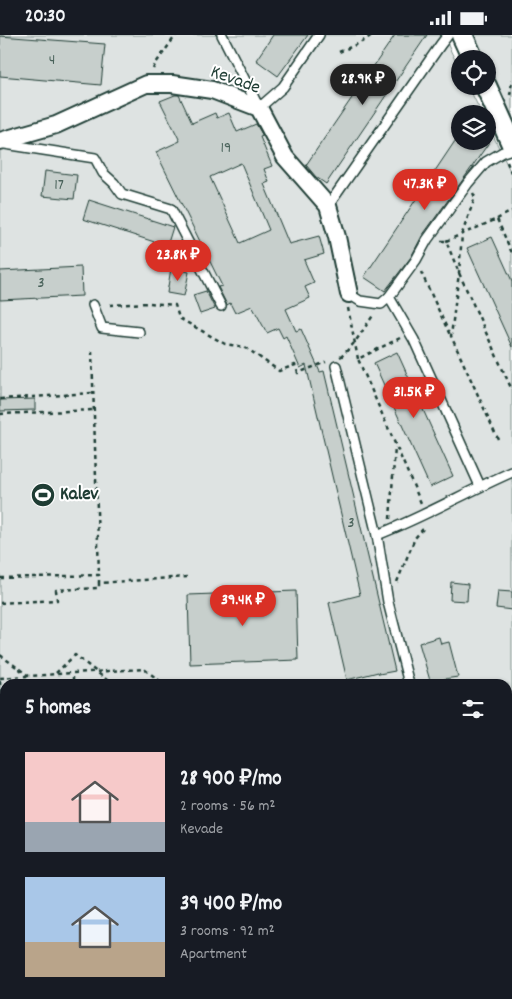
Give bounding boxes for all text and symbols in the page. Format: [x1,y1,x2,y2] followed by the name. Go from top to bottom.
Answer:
[25,4,66,31] text: 20:30
[49,49,55,72] house number: 4
[451,50,496,150] map controls
[451,50,496,95] button: locate
[206,60,264,102] street label: Kevade
[317,63,409,106] pin: 28.9K ₽
[341,68,385,91] text: 28.9K ₽
[451,105,496,150] button: layers
[221,137,231,160] house number: 19
[379,169,471,211] pin: 47.3K ₽
[404,173,446,196] text: 47.3K ₽
[54,174,64,197] house number: 17
[132,239,224,282] pin: 23.8K ₽
[156,244,200,267] text: 23.8K ₽
[37,272,45,295] house number: 3
[368,377,460,419] pin: 31.5K ₽
[393,381,435,404] text: 31.5K ₽
[30,482,56,508] sports icon: Kalev
[60,482,99,509] place label: Kalev
[347,512,355,535] house number: 3
[197,585,289,627] pin: 39.4K ₽
[221,589,265,612] text: 39.4K ₽
[25,694,91,724] text: 5 homes
[459,695,487,723] icon: filters
[180,765,282,795] text: 28 900 ₽/mo
[65,772,125,832] icon: home
[180,795,275,818] text: 2 rooms · 56 m²
[180,818,223,841] text: Kevade
[180,890,282,920] text: 39 400 ₽/mo
[65,897,125,957] icon: home
[180,920,274,943] text: 3 rooms · 92 m²
[180,943,247,966] text: Apartment

